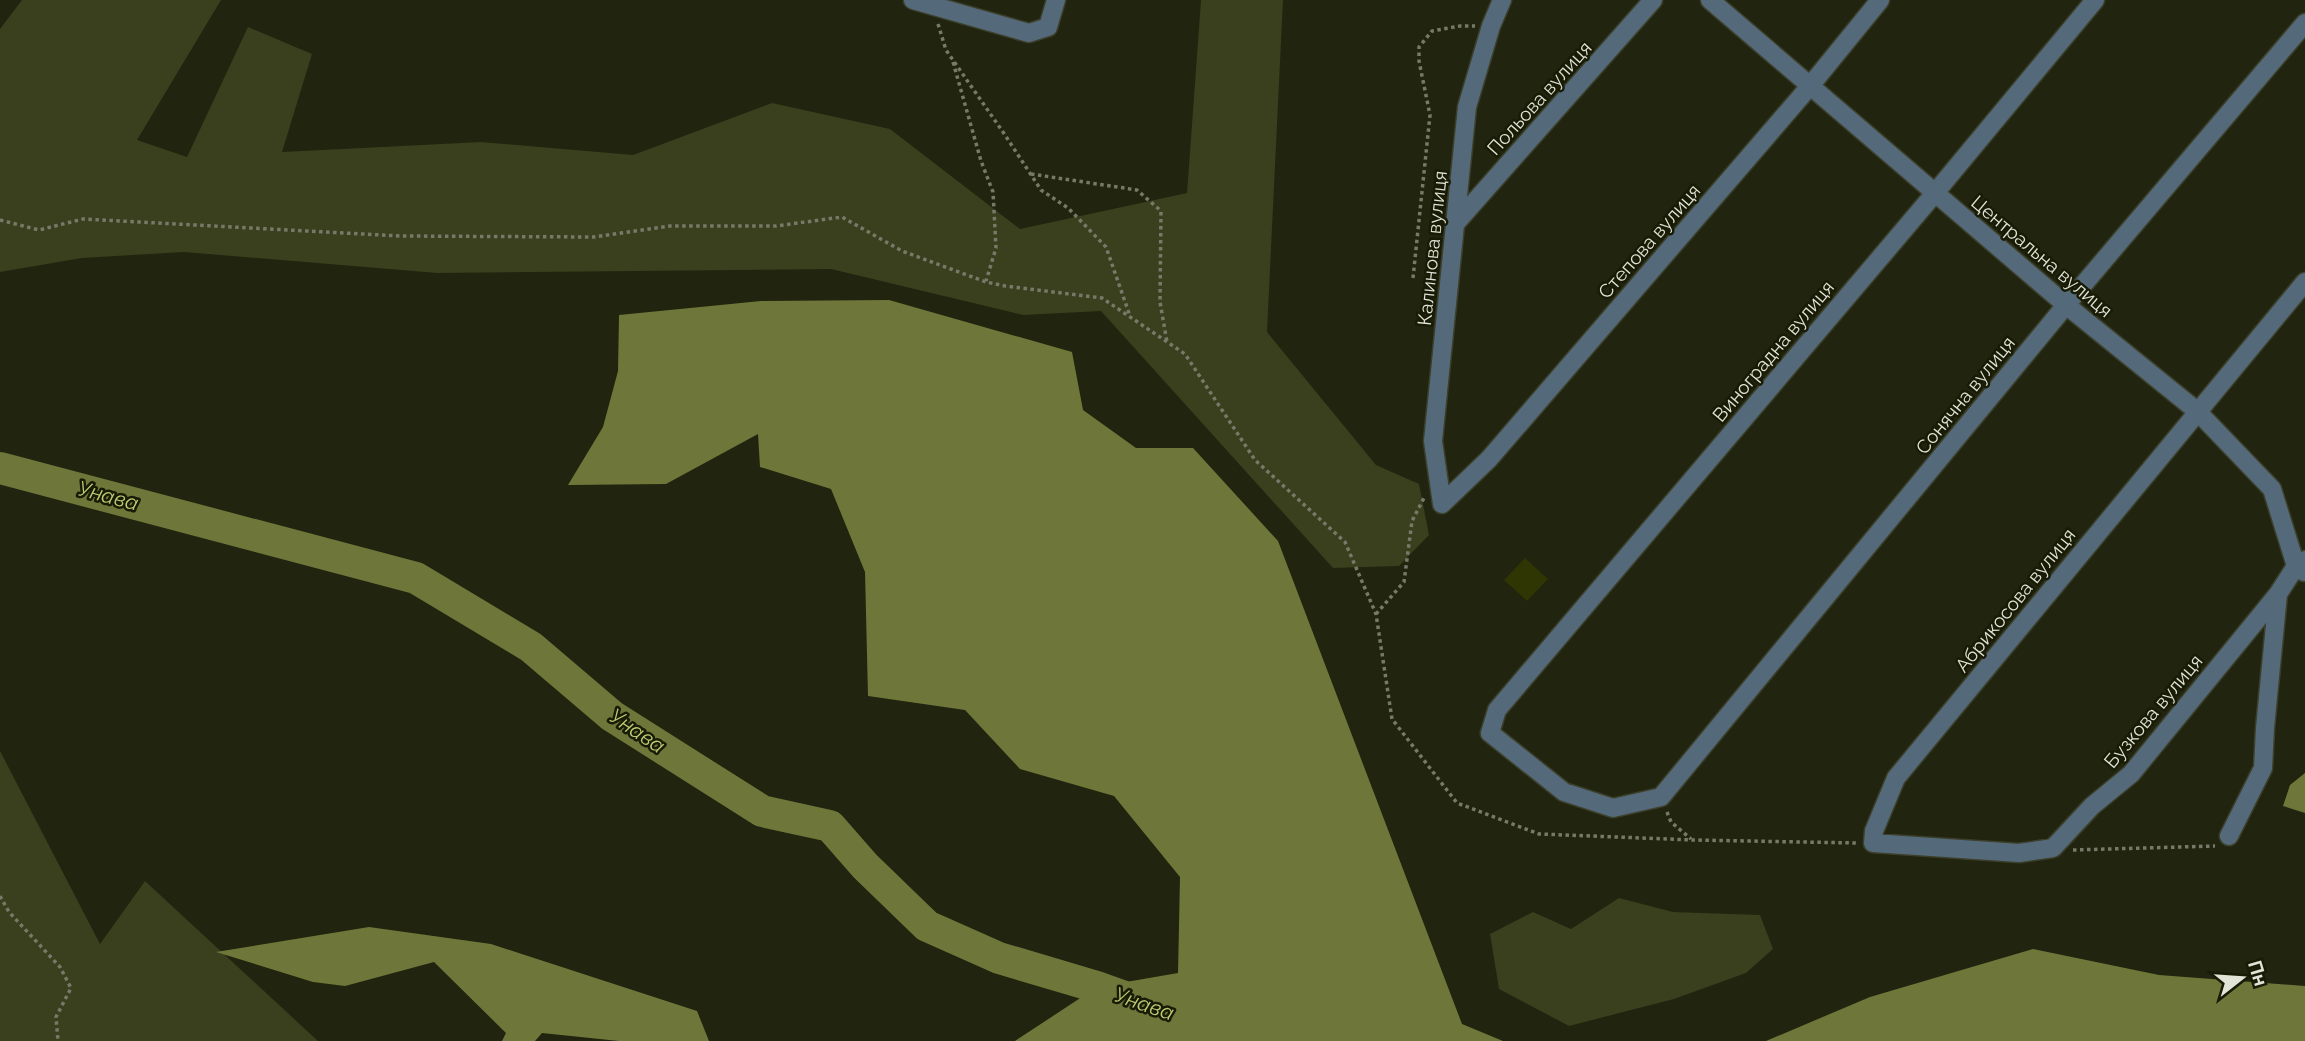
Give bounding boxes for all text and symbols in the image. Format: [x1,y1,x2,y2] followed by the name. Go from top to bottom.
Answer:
[1482,37,1596,159] street label: Польова вулиця
[1413,169,1451,327] street label: Калинова вулиця
[1593,179,1705,303] street label: Степова вулиця
[1967,191,2117,321] street label: Центральна вулиця
[1708,276,1838,426] street label: Виноградна вулиця
[1911,332,2019,458] street label: Сонячна вулиця
[75,475,141,516] water label: Унава
[1950,524,2080,676] street label: Абрикосова вулиця
[2099,650,2207,772] street label: Бузкова вулиця
[605,703,670,758] water label: Унава
[2207,943,2277,1013] north arrow
[2244,958,2272,988] text: Пн
[1111,982,1178,1025] water label: Унава

